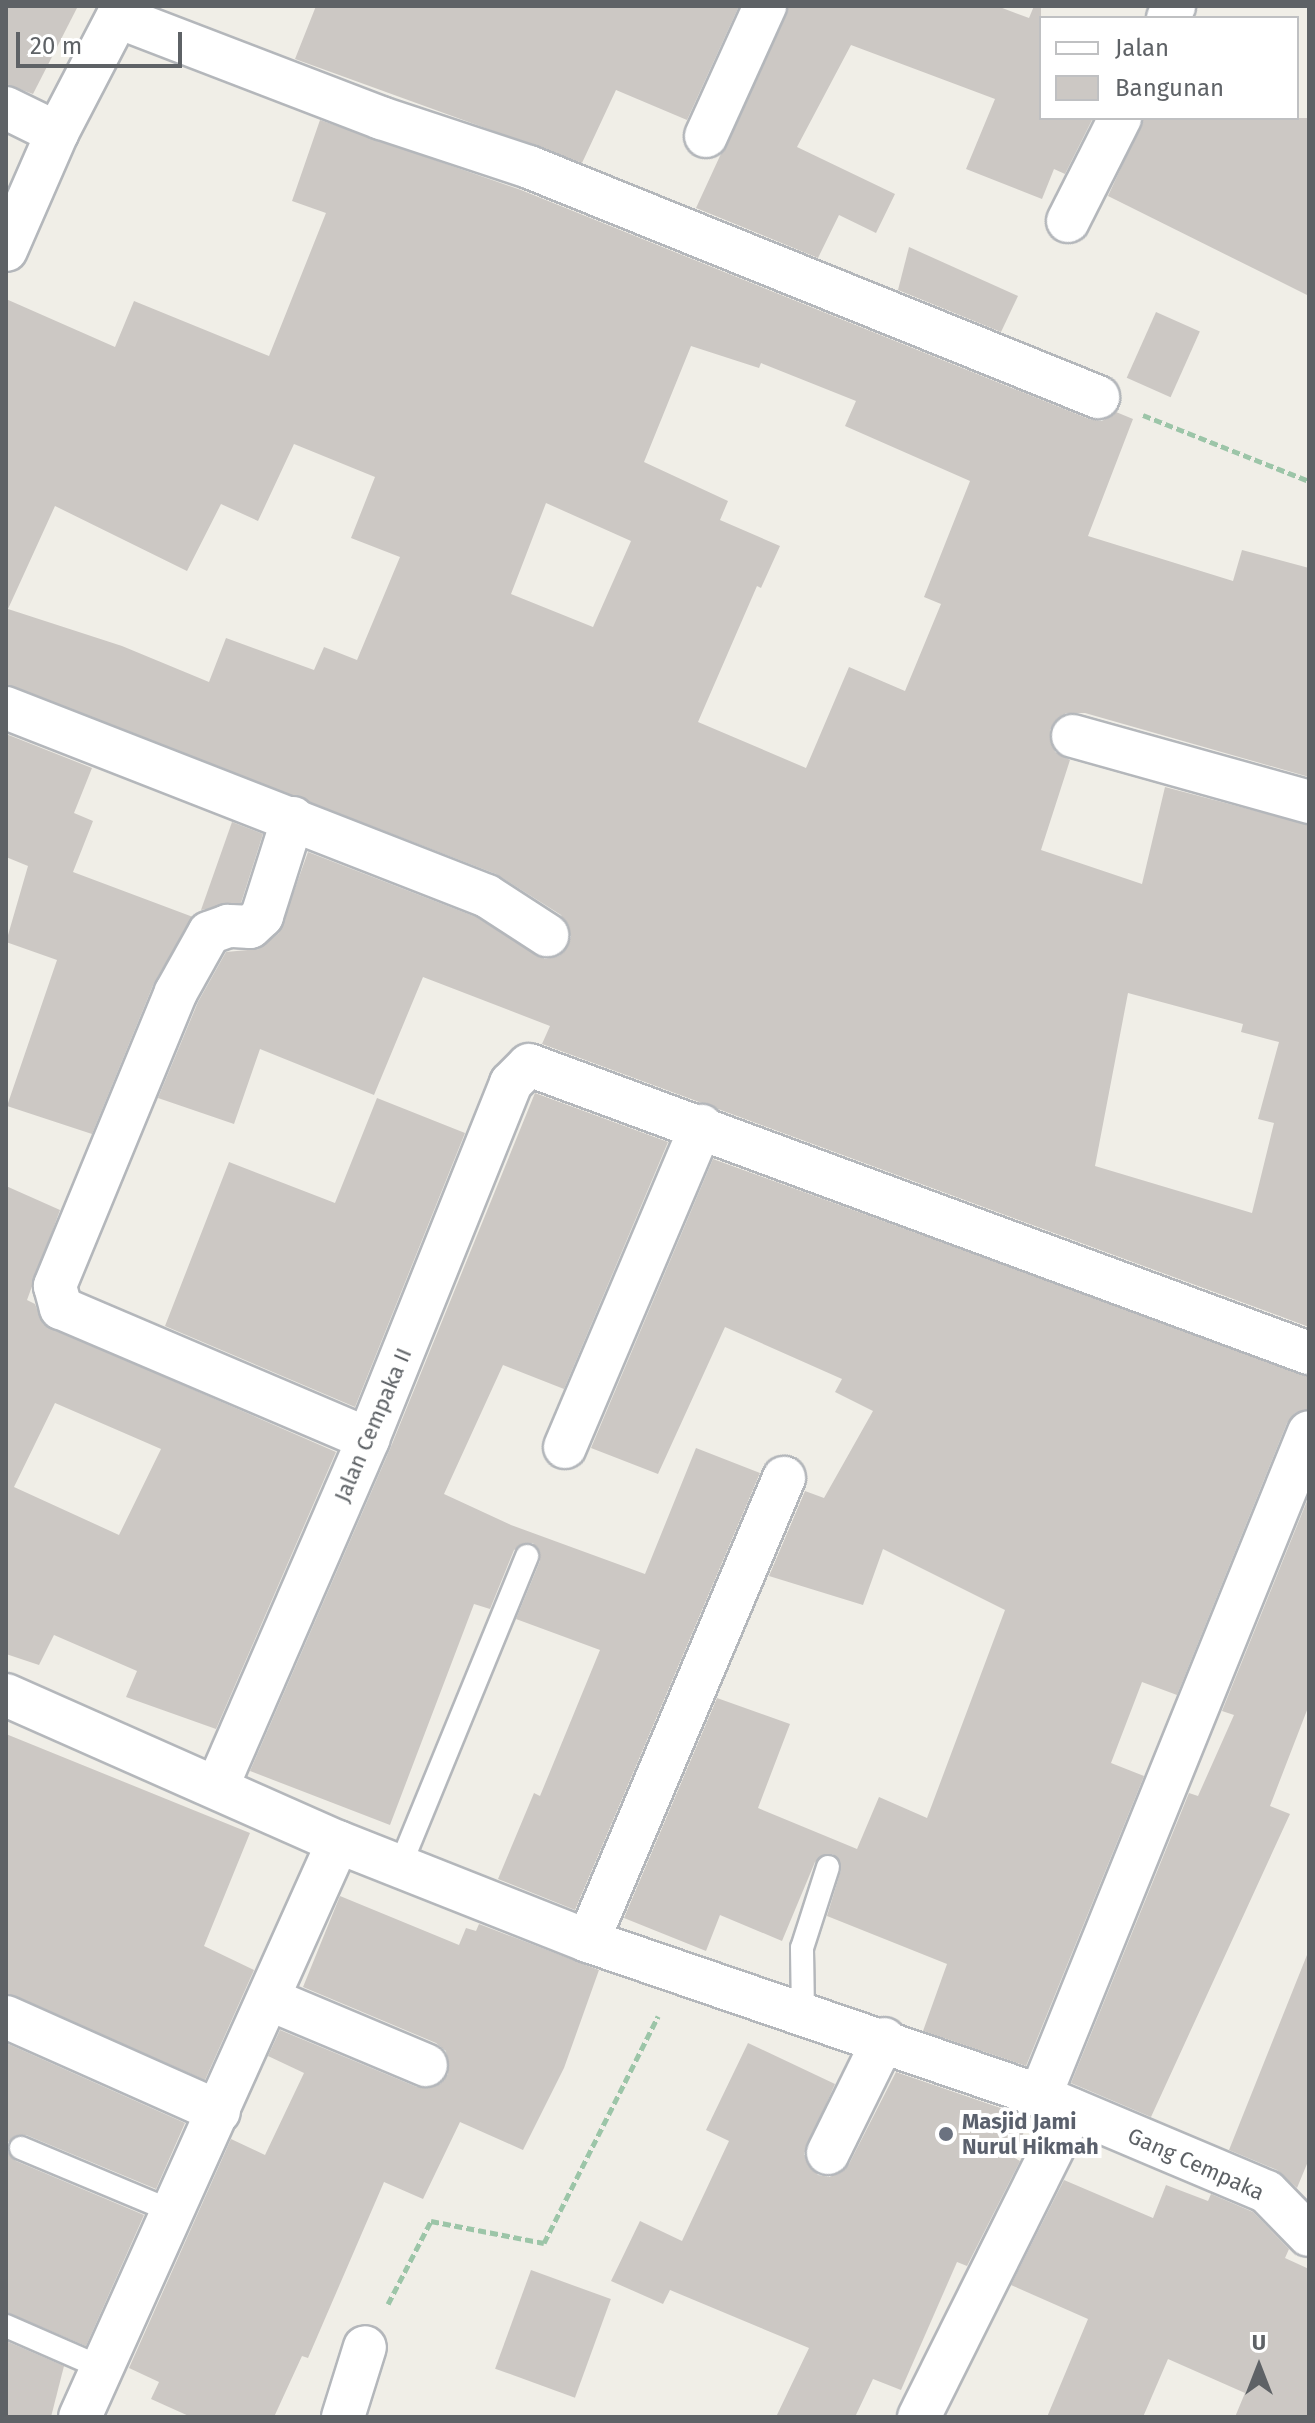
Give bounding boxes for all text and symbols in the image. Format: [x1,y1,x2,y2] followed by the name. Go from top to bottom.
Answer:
[20,16,186,66] scale bar
[1039,16,1299,120] legend
[30,32,82,60] text: 20 m
[1115,34,1169,62] text: Jalan
[1115,74,1224,102] text: Bangunan
[329,1344,417,1506] street label: Jalan Cempaka II
[962,2108,1099,2160] place label: Masjid Jami Nurul Hikmah
[1124,2122,1268,2206] street label: Gang Cempaka
[937,2125,955,2143] marker: Masjid Jami Nurul Hikmah
[1219,2327,1299,2407] north arrow
[1252,2329,1266,2356] text: U

